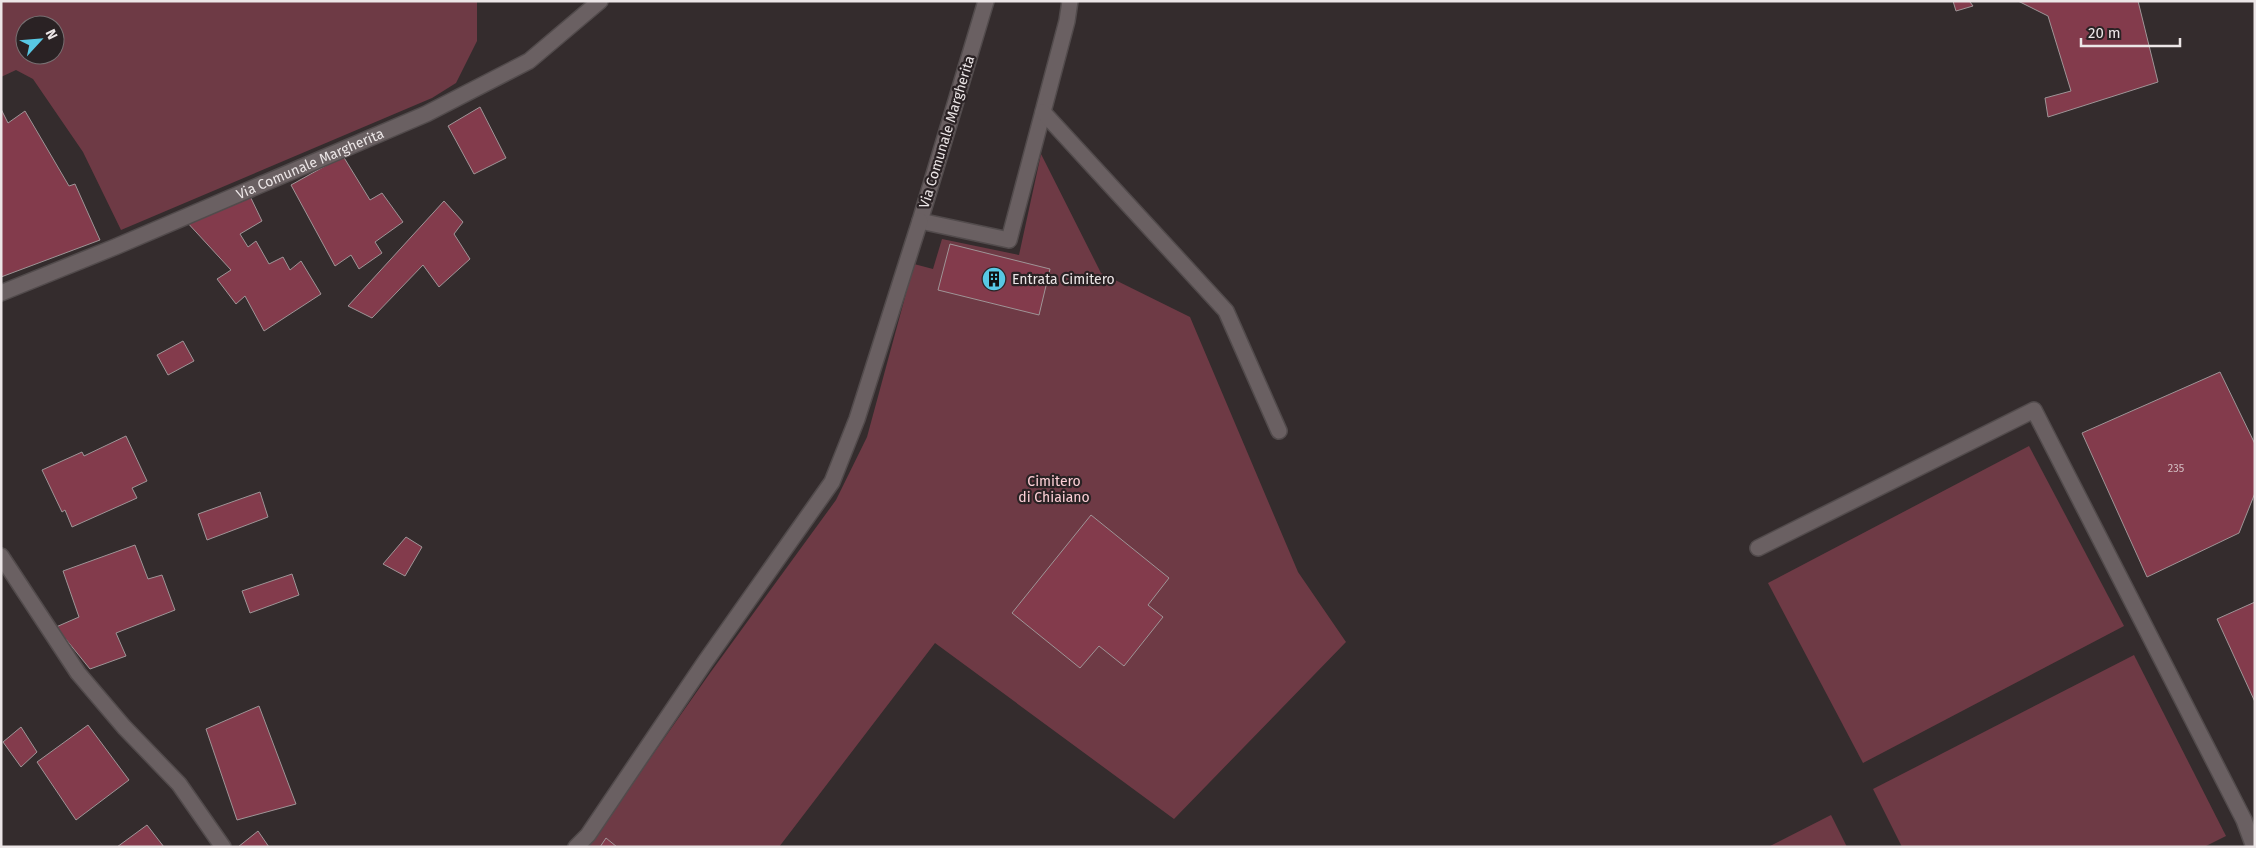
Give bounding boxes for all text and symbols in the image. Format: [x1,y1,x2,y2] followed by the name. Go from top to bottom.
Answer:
[15,15,65,65] north arrow
[2081,15,2180,47] scale bar
[2088,24,2121,42] text: 20 m
[42,27,61,42] text: N
[916,54,978,210] street label: Via Comunale Margherita
[234,125,386,203] street label: Via Comunale Margherita
[981,266,1007,292] building icon: Entrata Cimitero
[1012,271,1115,288] place label: Entrata Cimitero
[2168,462,2185,475] house number: 235
[1018,473,1090,506] park label: Cimitero di Chiaiano

